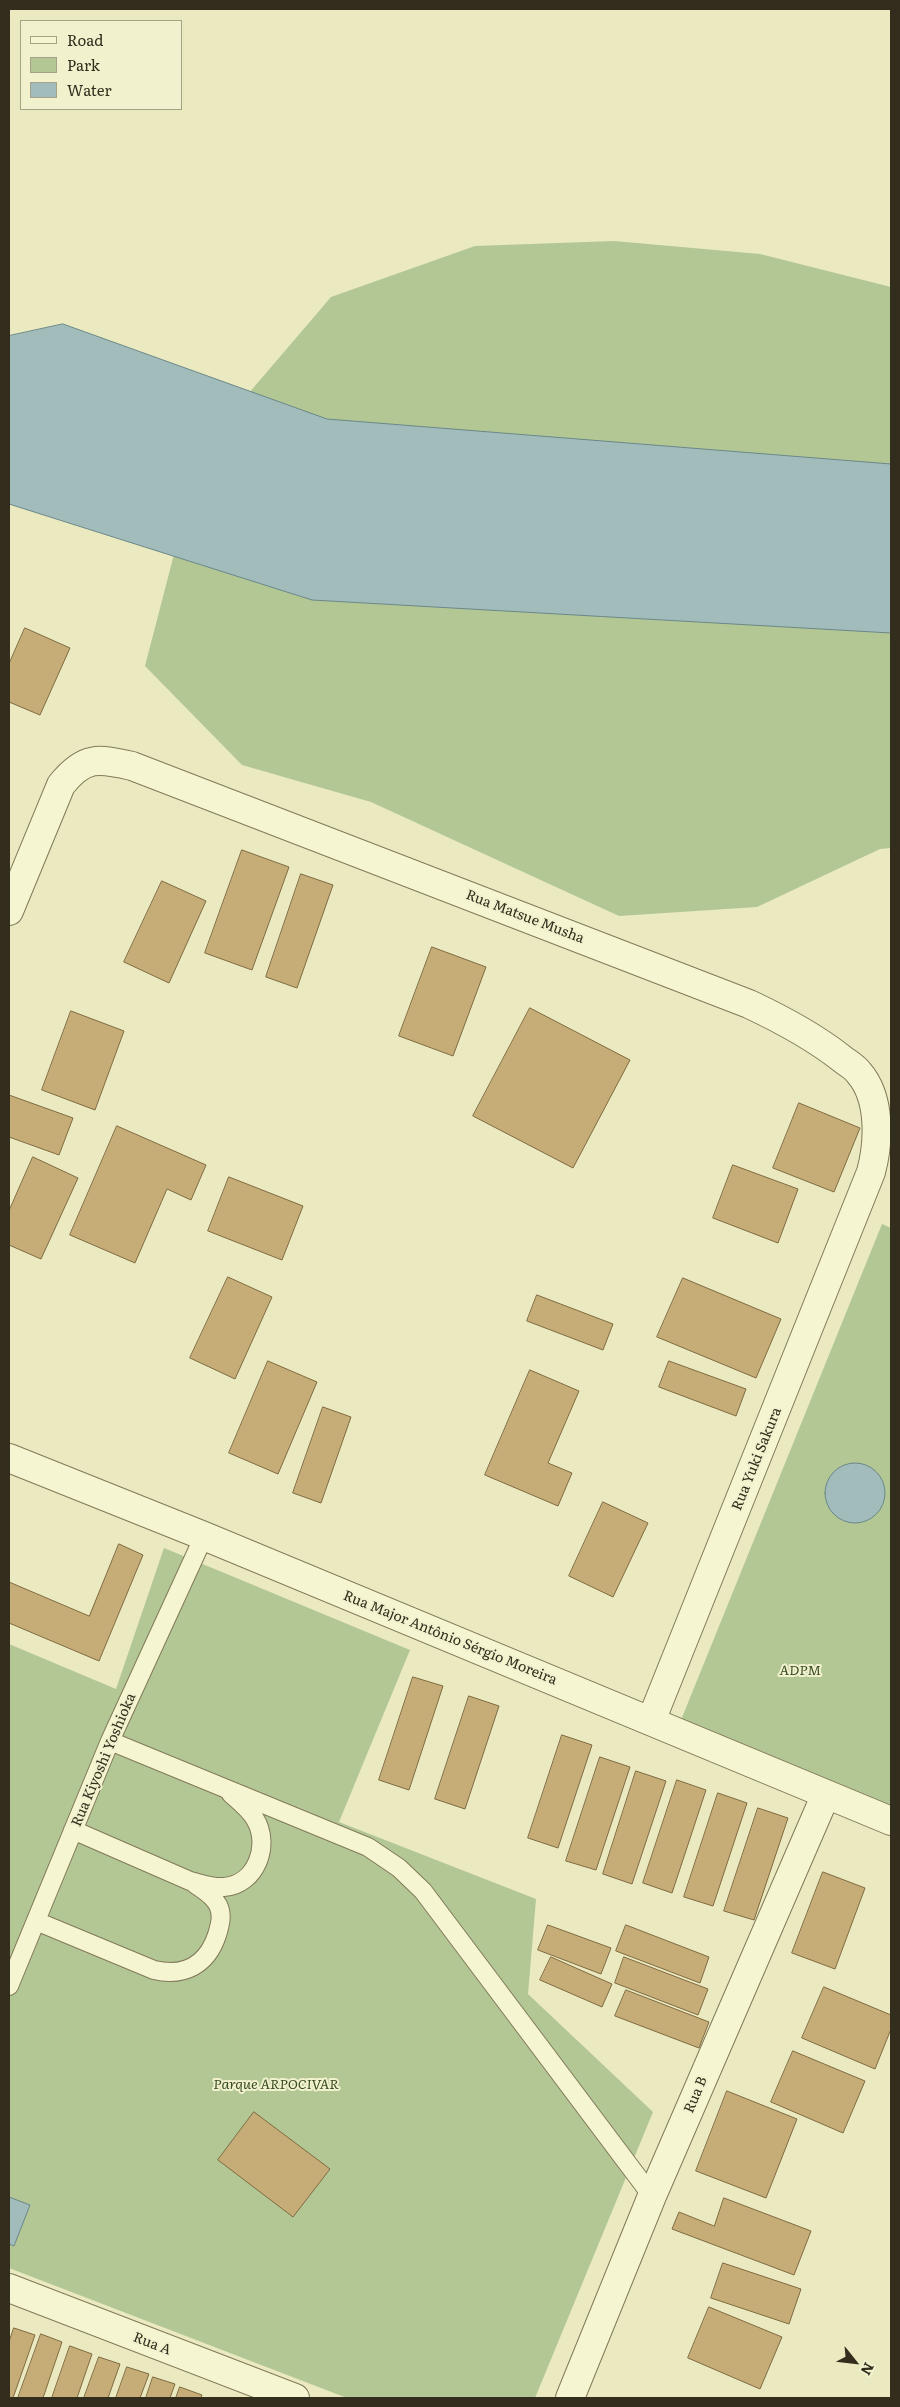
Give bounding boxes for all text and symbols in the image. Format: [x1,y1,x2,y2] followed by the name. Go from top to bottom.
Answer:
[20,20,182,110] legend
[67,28,103,51] text: Road
[67,53,100,76] text: Park
[67,78,112,101] text: Water
[463,887,587,947] street label: Rua Matsue Musha
[729,1405,785,1513] street label: Rua Yuki Sakura
[341,1587,559,1689] street label: Rua Major Antônio Sérgio Moreira
[779,1663,821,1679] park label: ADPM
[68,1691,140,1829] street label: Rua Kiyoshi Yoshioka
[681,2074,711,2116] street label: Rua B
[213,2077,339,2093] park label: Parque ARPOCIVAR
[131,2329,173,2359] street label: Rua A
[830,2337,880,2387] north arrow
[857,2359,880,2379] text: N

